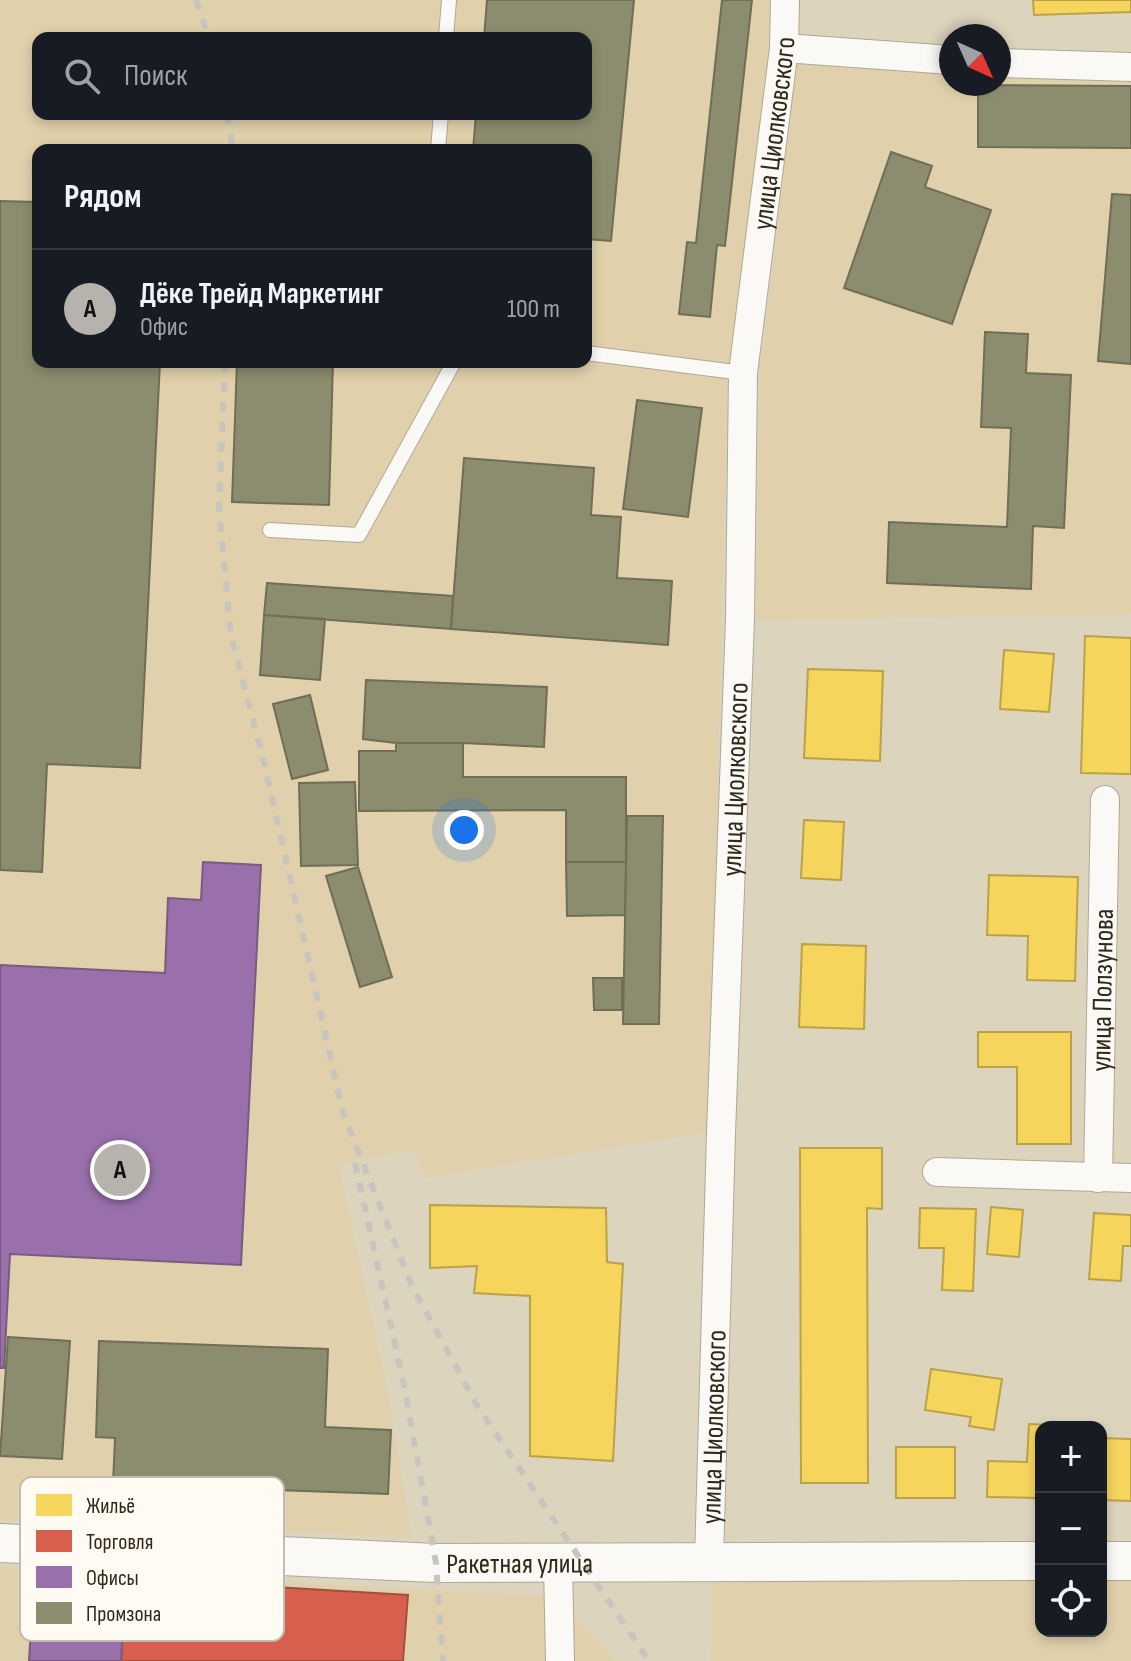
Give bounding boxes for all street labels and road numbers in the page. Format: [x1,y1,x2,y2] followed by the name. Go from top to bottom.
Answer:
[746,37,802,232] street label: улица Циолковского
[715,682,756,877] street label: улица Циолковского
[1085,908,1121,1072] street label: улица Ползунова
[695,1330,733,1525] street label: улица Циолковского
[446,1547,593,1581] street label: Ракетная улица

